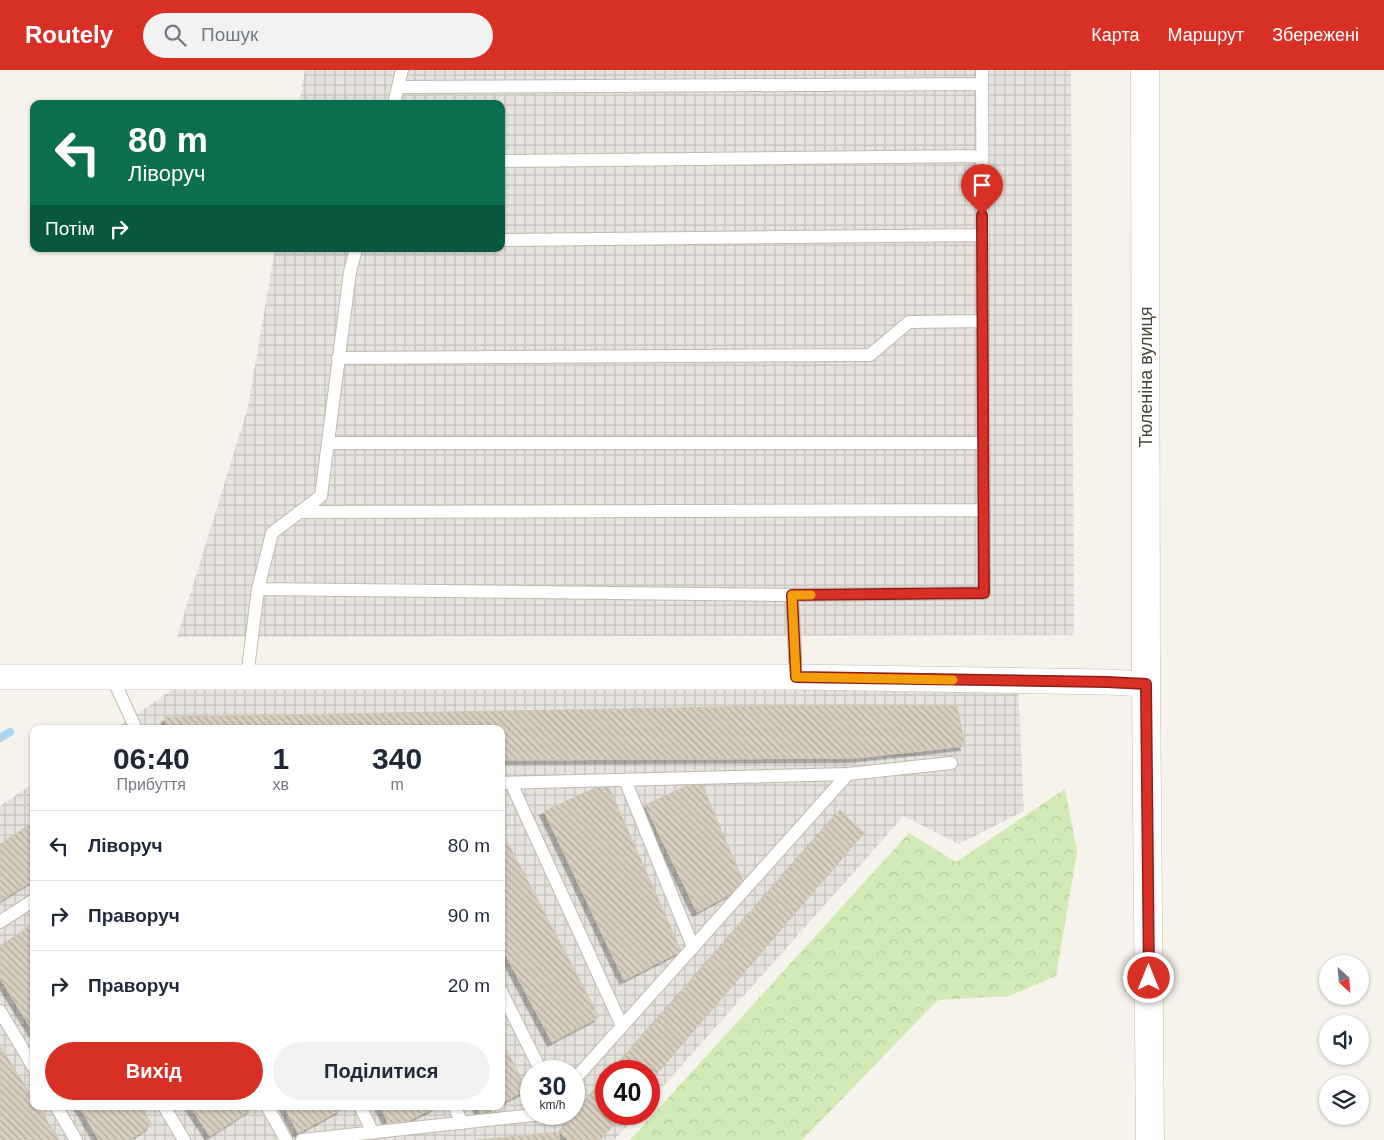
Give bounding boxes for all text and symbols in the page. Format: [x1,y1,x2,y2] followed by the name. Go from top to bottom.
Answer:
[143,13,493,58] search box
[25,21,113,48] text: Routely
[161,21,189,49] icon: search
[201,24,258,45] text: Пошук
[1091,25,1139,45] text: Карта
[1167,25,1244,45] text: Маршрут
[1272,25,1359,45] text: Збережені
[45,120,110,185] icon: left
[128,120,208,159] text: 80 m
[128,161,205,186] text: Ліворуч
[961,164,1003,215] pin
[968,171,996,199] icon: arrive
[105,215,133,243] icon: right
[45,218,95,239] text: Потім
[1136,306,1156,448] street label: Тюленіна вулиця
[113,742,190,775] text: 06:40
[272,742,289,775] text: 1
[372,742,422,775] text: 340
[117,776,186,793] text: Прибуття
[273,776,289,793] text: хв
[390,776,404,793] text: m
[45,832,73,860] icon: left
[88,835,163,856] text: Ліворуч
[448,835,490,856] text: 80 m
[45,902,73,930] icon: right
[88,905,180,926] text: Праворуч
[448,905,490,926] text: 90 m
[1122,951,1174,1003] position arrow
[1319,955,1369,1005] north arrow
[1319,955,1369,1125] map controls
[45,972,73,1000] icon: right
[88,975,180,996] text: Праворуч
[448,975,490,996] text: 20 m
[1319,1015,1369,1065] button: sound
[45,1042,263,1100] button: Вихід
[273,1042,490,1100] button: Поділитися
[595,1060,660,1125] speed limit sign: 40
[539,1072,566,1100] text: 30
[1319,1075,1369,1125] button: layers
[539,1098,566,1112] text: km/h

